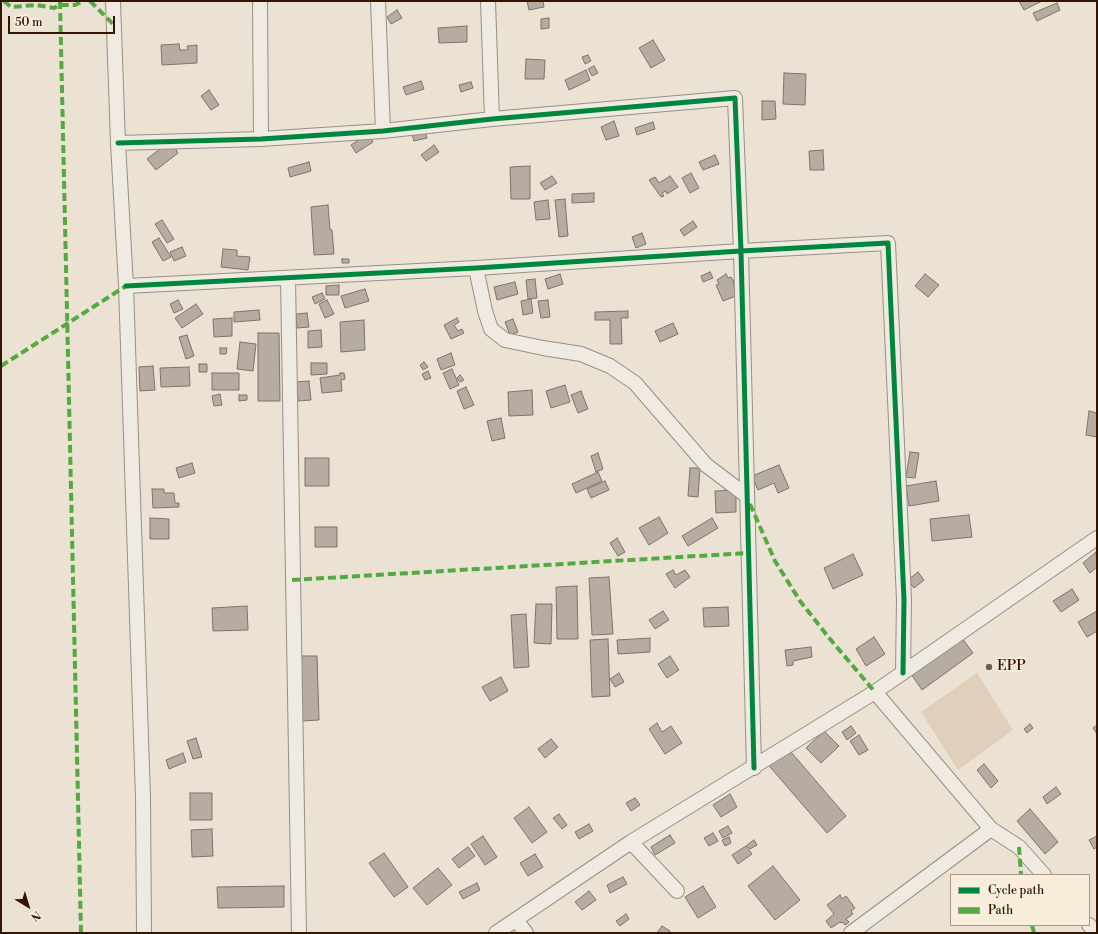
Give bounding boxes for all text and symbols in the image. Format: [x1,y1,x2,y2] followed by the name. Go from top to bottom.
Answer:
[10,8,117,34] scale bar
[15,15,43,30] text: 50 m
[997,659,1026,675] place label: EPP
[984,662,994,672] marker: EPP
[950,874,1090,926] legend
[988,883,1044,898] text: Cycle path
[8,886,48,926] north arrow
[988,903,1013,918] text: Path
[28,907,43,924] text: N

